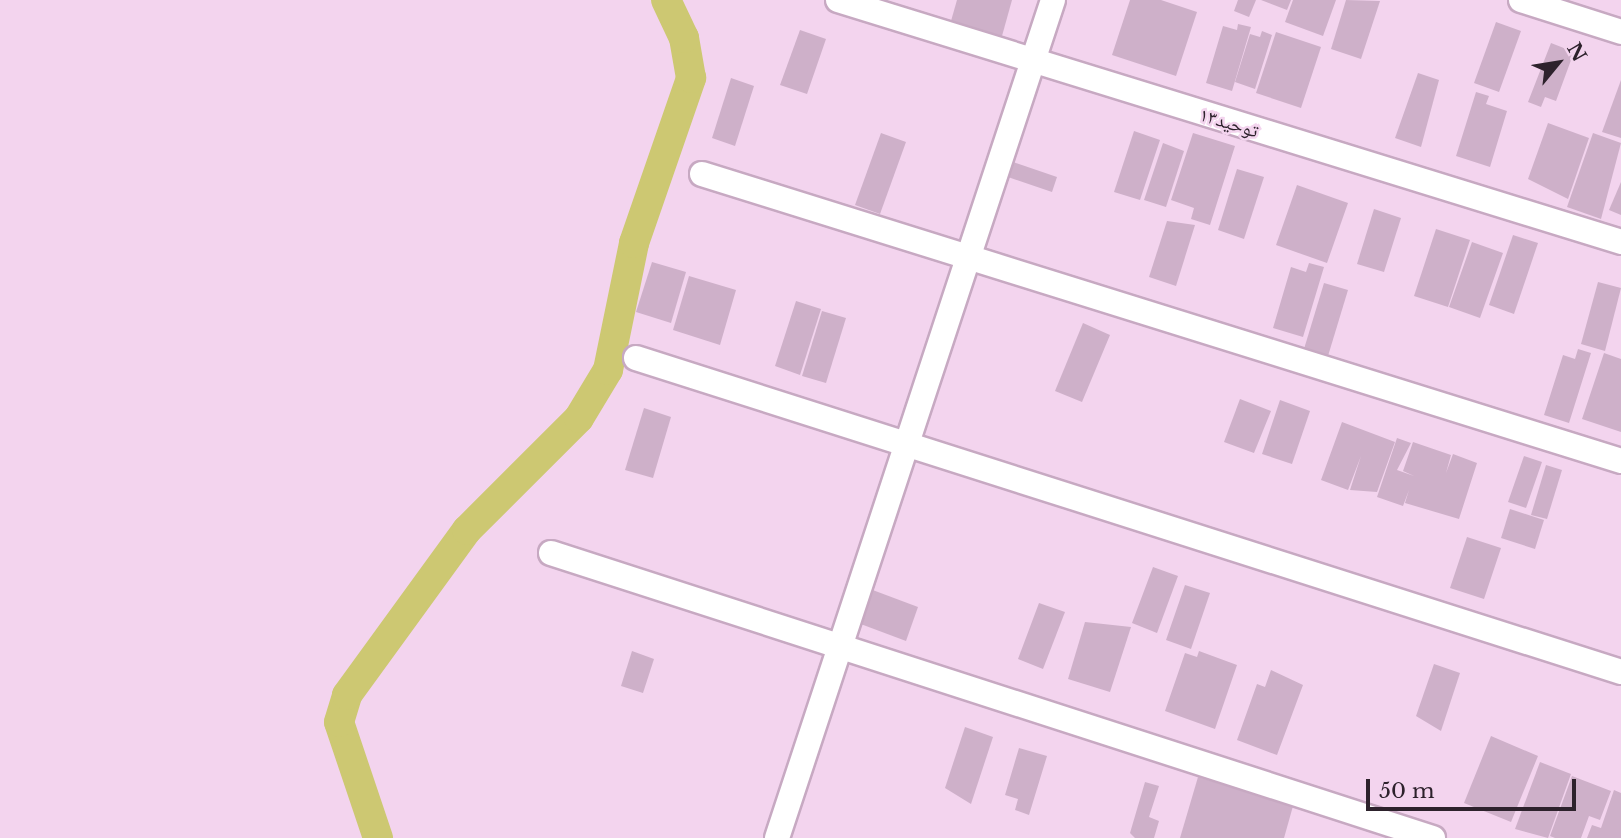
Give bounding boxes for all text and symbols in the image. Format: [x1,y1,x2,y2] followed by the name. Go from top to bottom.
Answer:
[1523,28,1593,98] north arrow
[1562,39,1591,66] text: N
[1197,103,1261,143] street label: توحید۱۳
[1369,764,1579,808] scale bar
[1379,778,1434,804] text: 50 m

